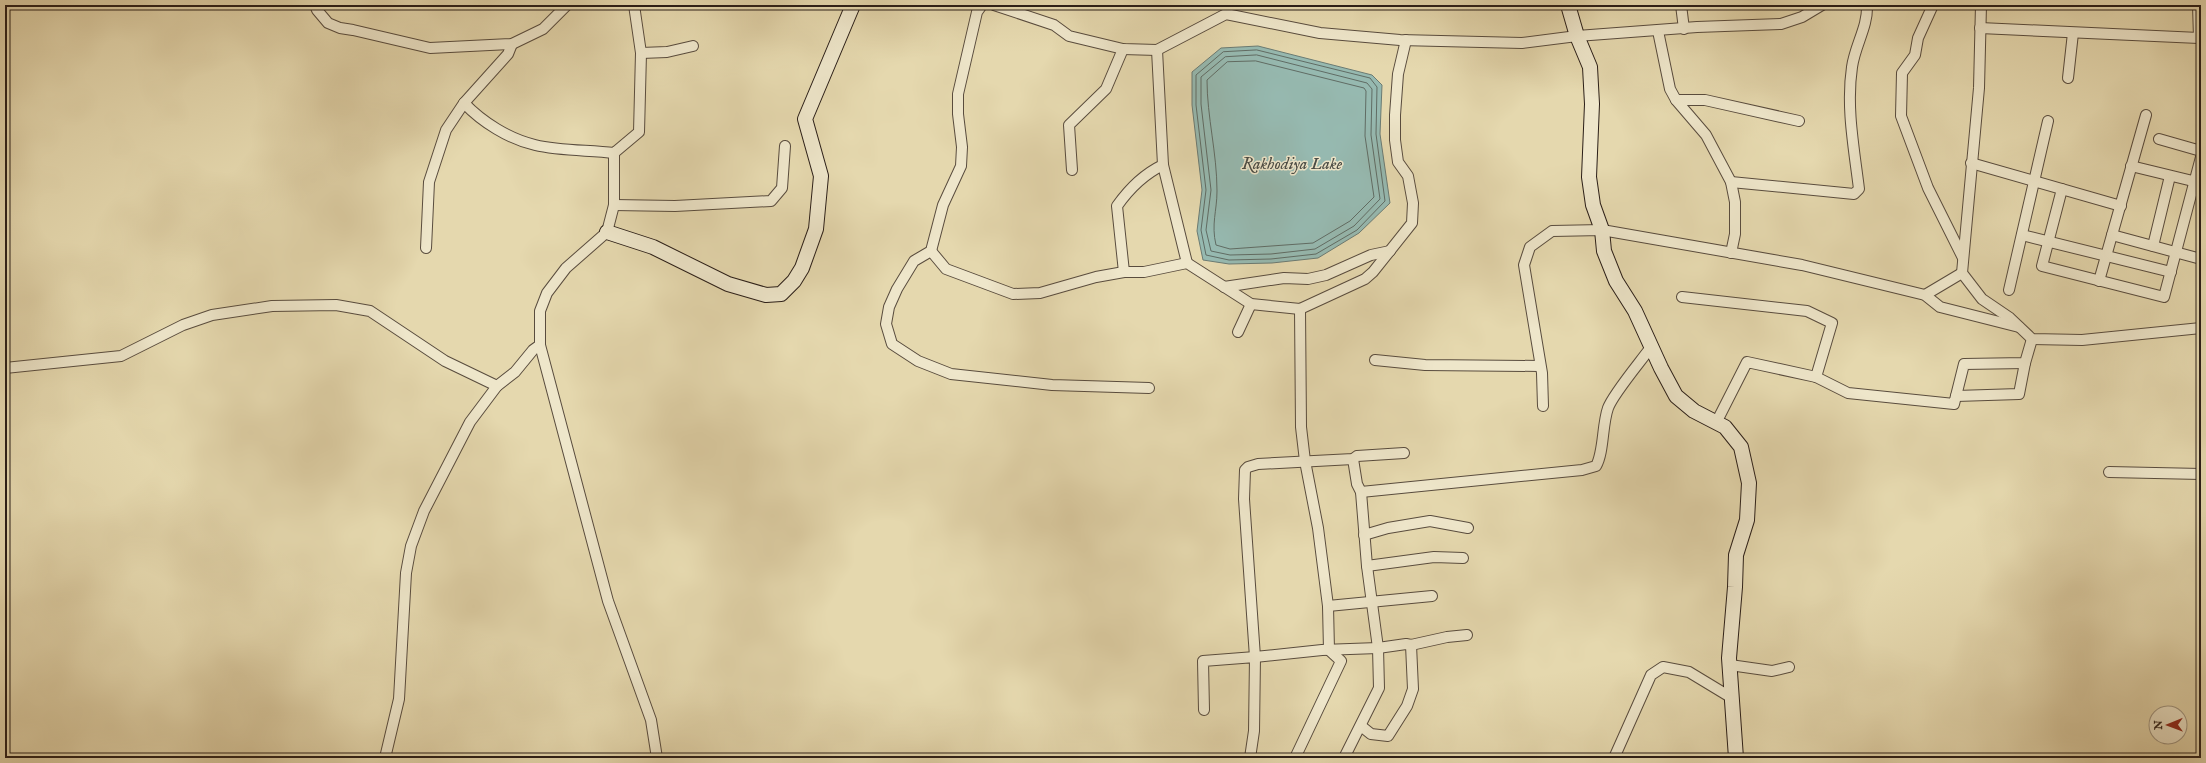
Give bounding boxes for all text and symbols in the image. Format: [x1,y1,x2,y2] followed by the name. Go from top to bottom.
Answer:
[1242,154,1343,175] water label: Rakhodiya Lake
[2148,705,2188,745] north arrow
[2152,720,2166,731] text: N

